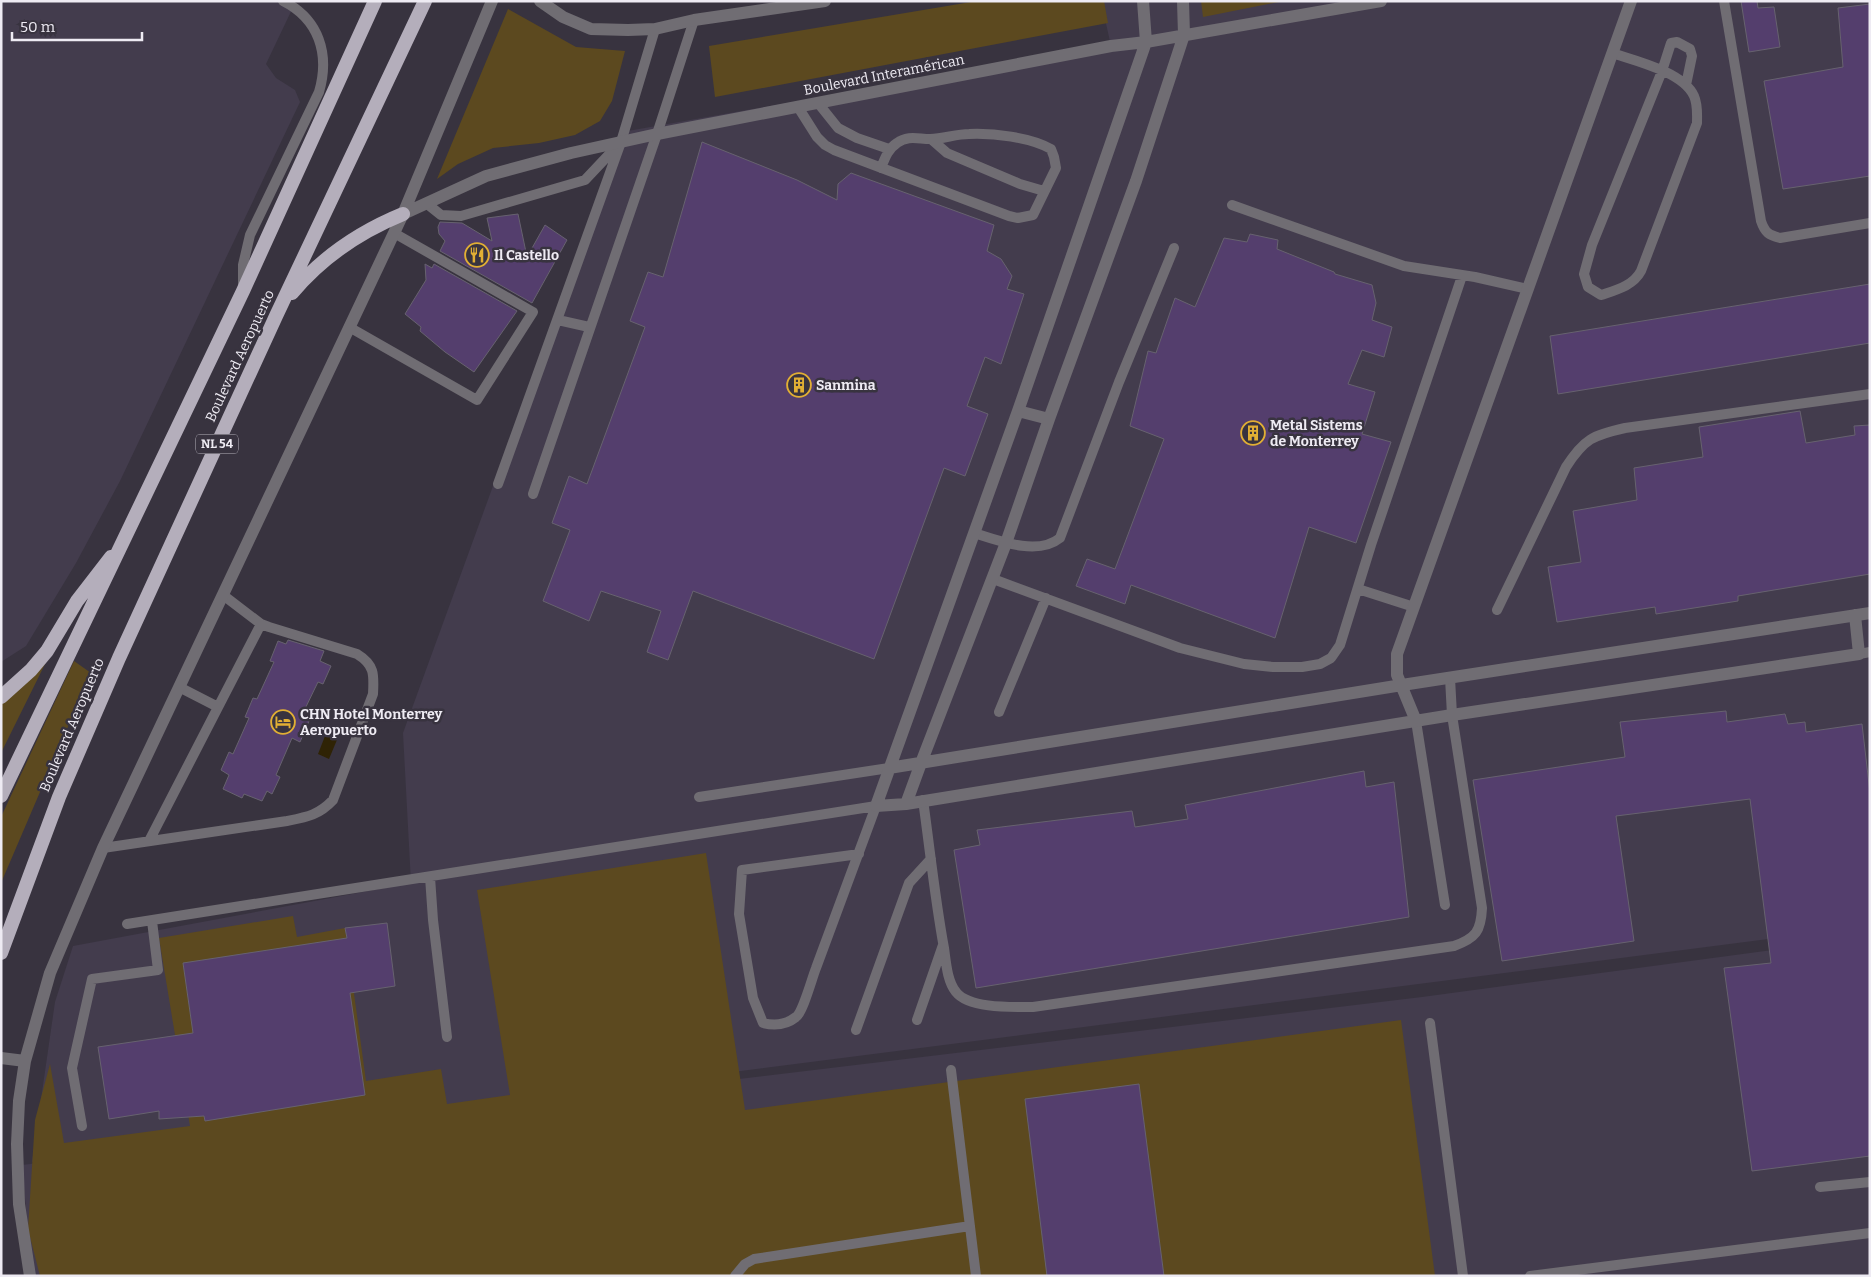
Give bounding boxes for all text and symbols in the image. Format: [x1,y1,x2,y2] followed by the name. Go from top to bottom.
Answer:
[12,10,142,42] scale bar
[20,18,56,36] text: 50 m
[802,51,966,99] street label: Boulevard Interamérican
[464,242,490,268] restaurant icon: Il Castello
[494,247,559,264] place label: Il Castello
[202,287,278,425] street label: Boulevard Aeropuerto
[786,372,812,398] building icon: Sanmina
[816,377,876,394] place label: Sanmina
[1270,417,1363,450] place label: Metal Sistems de Monterrey
[1240,420,1266,446] building icon: Metal Sistems de Monterrey
[196,434,238,454] road number: NL 54
[36,656,108,794] street label: Boulevard Aeropuerto
[300,706,442,739] place label: CHN Hotel Monterrey Aeropuerto
[270,709,296,735] hotel icon: CHN Hotel Monterrey Aeropuerto

